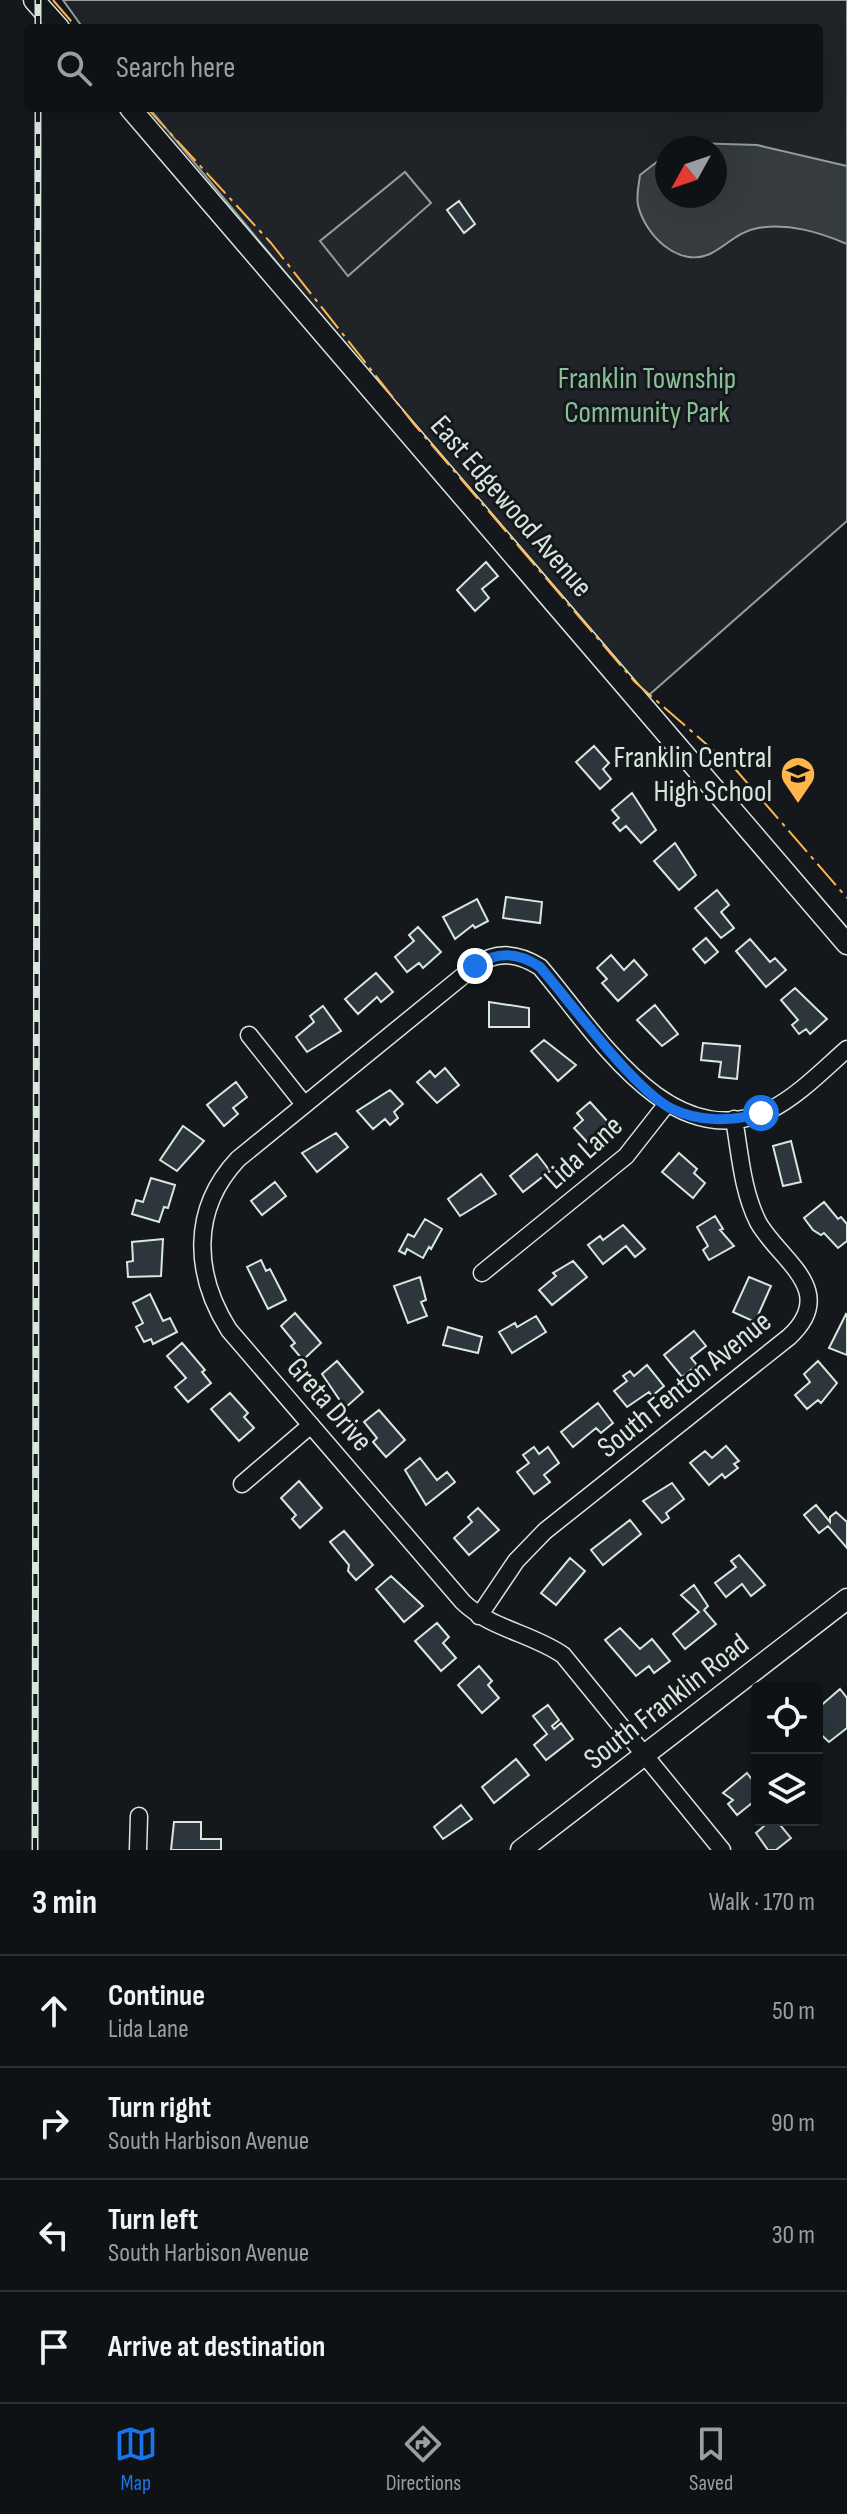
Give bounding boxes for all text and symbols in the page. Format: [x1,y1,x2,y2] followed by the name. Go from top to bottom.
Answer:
[24,24,823,112] search box
[52,46,96,90] icon: search
[116,50,235,86] text: Search here
[655,136,727,208] north arrow
[558,361,736,431] park label: Franklin Township Community Park
[423,408,600,605] street label: East Edgewood Avenue
[613,740,772,810] place label: Franklin Central High School
[779,755,817,805] school or university icon: Franklin Central High School
[457,948,493,984] route end
[743,1095,779,1131] route start
[537,1108,630,1197] street label: Lida Lane
[591,1304,779,1466] street label: South Fenton Avenue
[279,1350,380,1459] street label: Greta Drive
[577,1626,756,1777] street label: South Franklin Road
[751,1682,823,1826] map controls
[751,1682,823,1754] button: locate
[751,1754,823,1826] button: layers
[32,1882,97,1923] text: 3 min
[709,1887,815,1918] text: Walk · 170 m
[108,1978,205,2014] text: Continue
[32,1989,76,2033] icon: ahead
[772,1996,815,2027] text: 50 m
[108,2014,189,2045] text: Lida Lane
[108,2090,211,2126] text: Turn right
[32,2101,76,2145] icon: right
[771,2108,815,2139] text: 90 m
[108,2126,309,2157] text: South Harbison Avenue
[108,2202,198,2238] text: Turn left
[32,2213,76,2257] icon: left
[772,2220,815,2251] text: 30 m
[108,2238,309,2269] text: South Harbison Avenue
[32,2325,76,2369] icon: arrive
[108,2329,325,2365] text: Arrive at destination
[114,2422,158,2497] tab: Map
[386,2422,461,2497] tab: Directions
[689,2422,733,2497] tab: Saved

